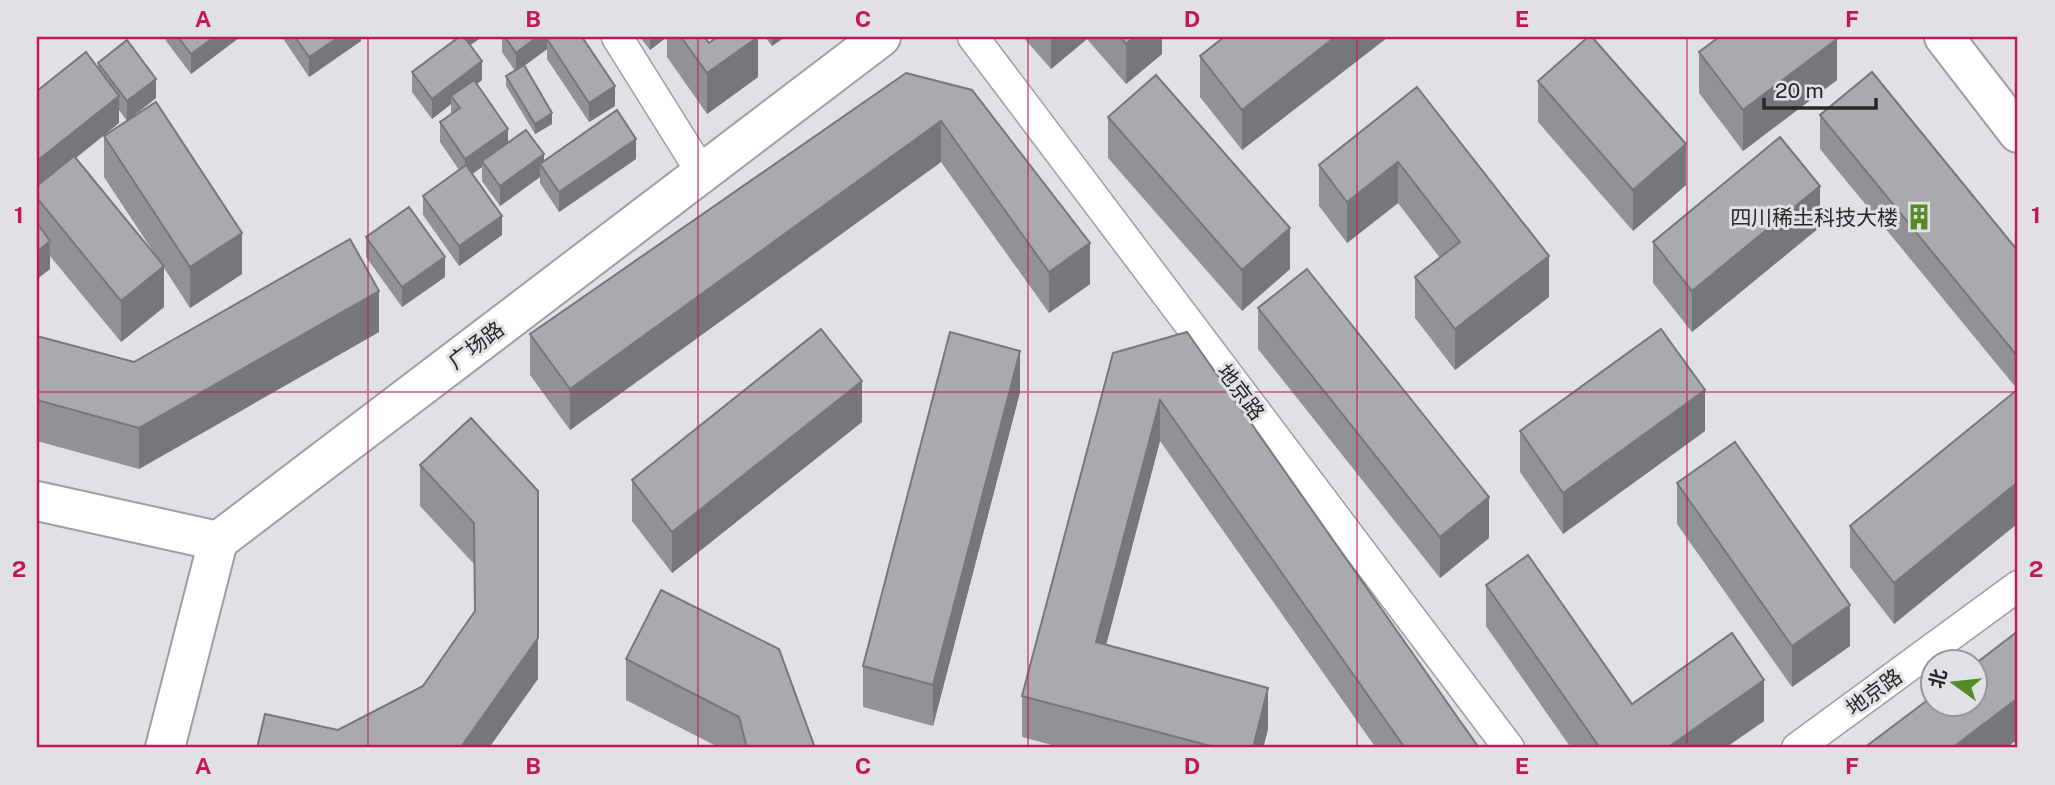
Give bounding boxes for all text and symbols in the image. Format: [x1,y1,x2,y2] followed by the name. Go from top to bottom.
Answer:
[195,5,212,32] text: A
[525,5,541,32] text: B
[855,5,871,32] text: C
[1184,5,1200,32] text: D
[1515,5,1529,32] text: E
[1845,5,1859,32] text: F
[1764,66,1876,110] scale bar
[1775,78,1824,103] text: 20 m
[14,201,24,228] text: 1
[2031,201,2041,228] text: 1
[1904,202,1934,232] building icon: 四川稀土科技大楼
[1730,205,1898,230] place label: 四川稀土科技大楼
[443,316,509,374] street label: 广场路
[1212,359,1270,425] street label: 地京路
[12,555,26,582] text: 2
[2029,555,2043,582] text: 2
[1918,648,1988,718] north arrow
[1841,663,1907,721] street label: 地京路
[1924,667,1951,691] text: 北
[195,752,212,779] text: A
[525,752,541,779] text: B
[855,752,871,779] text: C
[1184,752,1200,779] text: D
[1515,752,1529,779] text: E
[1845,752,1859,779] text: F

